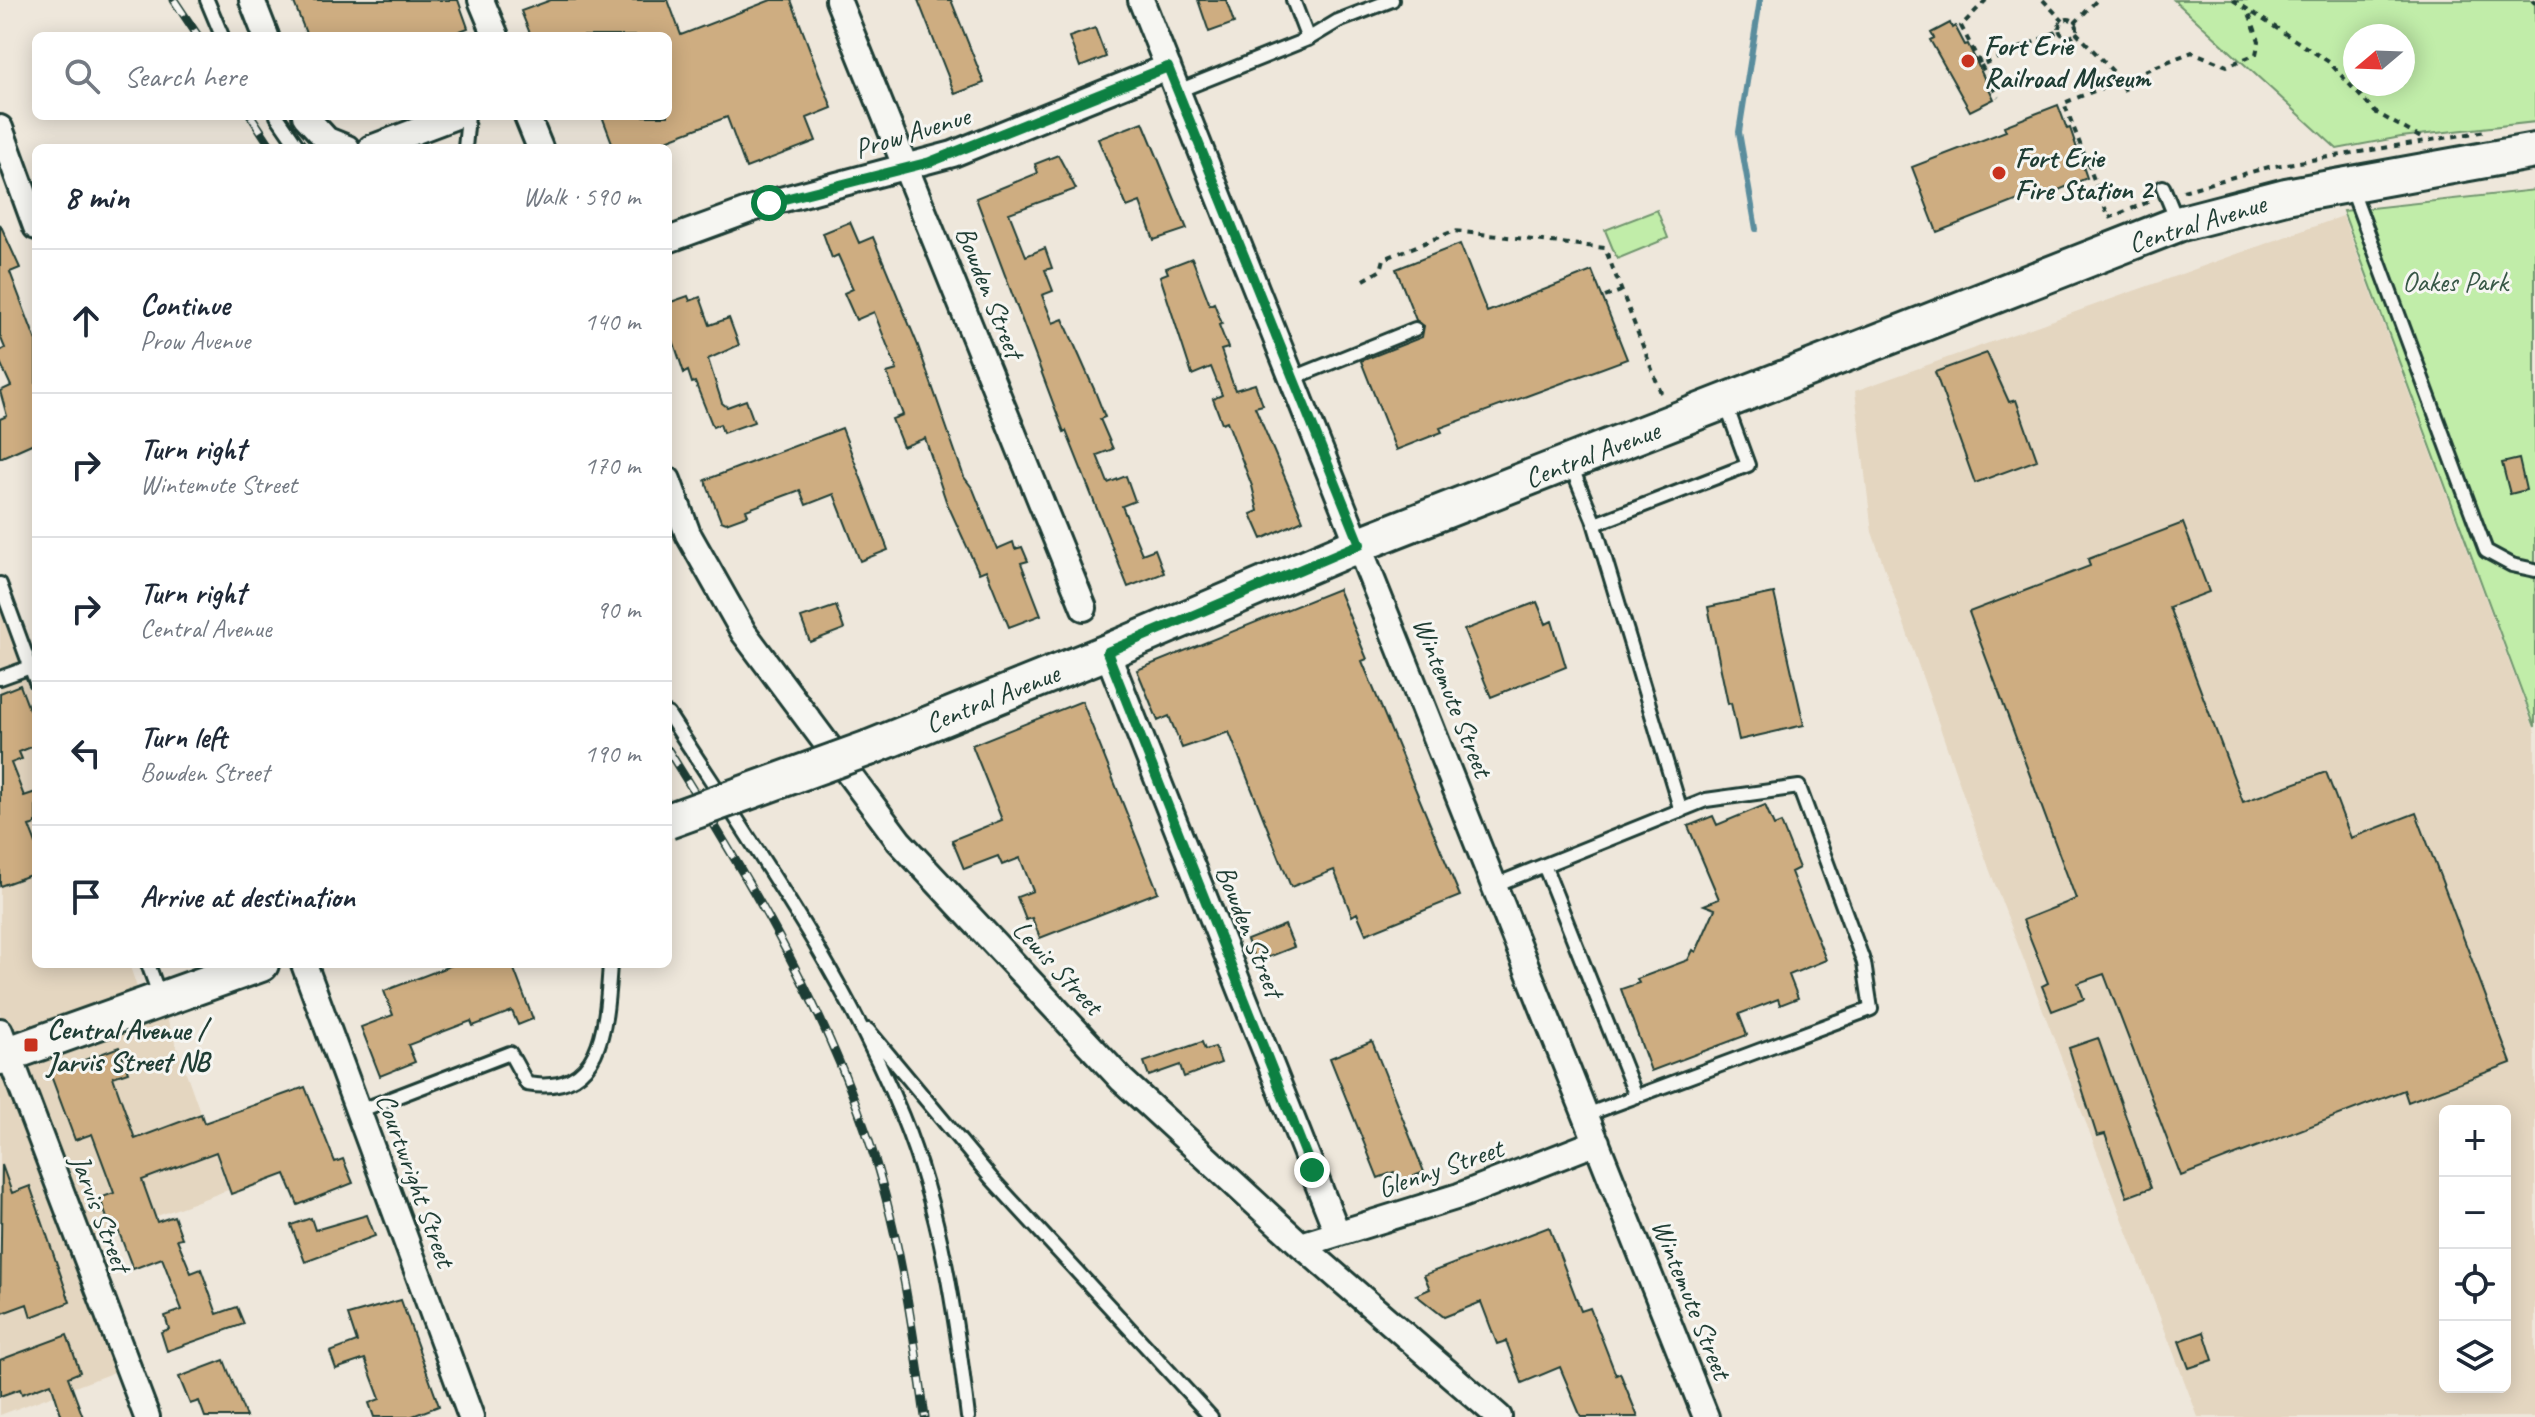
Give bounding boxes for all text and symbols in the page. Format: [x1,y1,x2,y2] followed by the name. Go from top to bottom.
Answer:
[2343,24,2415,96] north arrow
[1984,28,2152,95] place label: Fort Erie Railroad Museum
[32,32,672,120] search box
[1959,52,1977,70] marker: Fort Erie Railroad Museum
[60,54,104,98] icon: search
[124,57,246,95] text: Search here
[850,97,976,166] street label: Prow Avenue
[2015,140,2154,207] place label: Fort Erie Fire Station 2
[1990,164,2008,182] marker: Fort Erie Fire Station 2
[64,175,129,218] text: 8 min
[523,180,640,213] text: Walk · 590 m
[751,185,787,221] route start
[2124,185,2272,260] street label: Central Avenue
[948,221,1034,367] street label: Bowden Street
[2402,264,2510,299] park label: Oakes Park
[140,286,230,324] text: Continue
[64,299,108,343] icon: ahead
[584,305,640,338] text: 140 m
[140,324,250,357] text: Prow Avenue
[1520,412,1666,496] street label: Central Avenue
[140,430,245,468] text: Turn right
[64,443,108,487] icon: right
[584,449,640,482] text: 170 m
[140,468,297,501] text: Wintemute Street
[140,574,245,612] text: Turn right
[64,587,108,631] icon: right
[596,593,640,626] text: 90 m
[140,612,271,645] text: Central Avenue
[1405,612,1502,784] street label: Wintemute Street
[920,655,1066,741] street label: Central Avenue
[140,718,227,756] text: Turn left
[64,731,108,775] icon: left
[584,737,640,770] text: 190 m
[140,756,269,789] text: Bowden Street
[1208,860,1294,1006] street label: Bowden Street
[64,875,108,919] icon: arrive
[140,878,355,916] text: Arrive at destination
[1005,912,1113,1024] street label: Lewis Street
[45,1012,212,1079] place label: Central Avenue / Jarvis Street NB
[22,1036,40,1054] marker: Central Avenue / Jarvis Street NB
[368,1089,464,1274] street label: Courtwright Street
[2439,1105,2511,1393] map controls
[2439,1105,2511,1177] button: +
[1373,1129,1510,1206] street label: Glenny Street
[62,1148,141,1280] street label: Jarvis Street
[1294,1152,1330,1188] route end
[2439,1177,2511,1249] button: −
[1644,1214,1741,1386] street label: Wintemute Street
[2439,1249,2511,1321] button: locate
[2439,1321,2511,1393] button: layers

